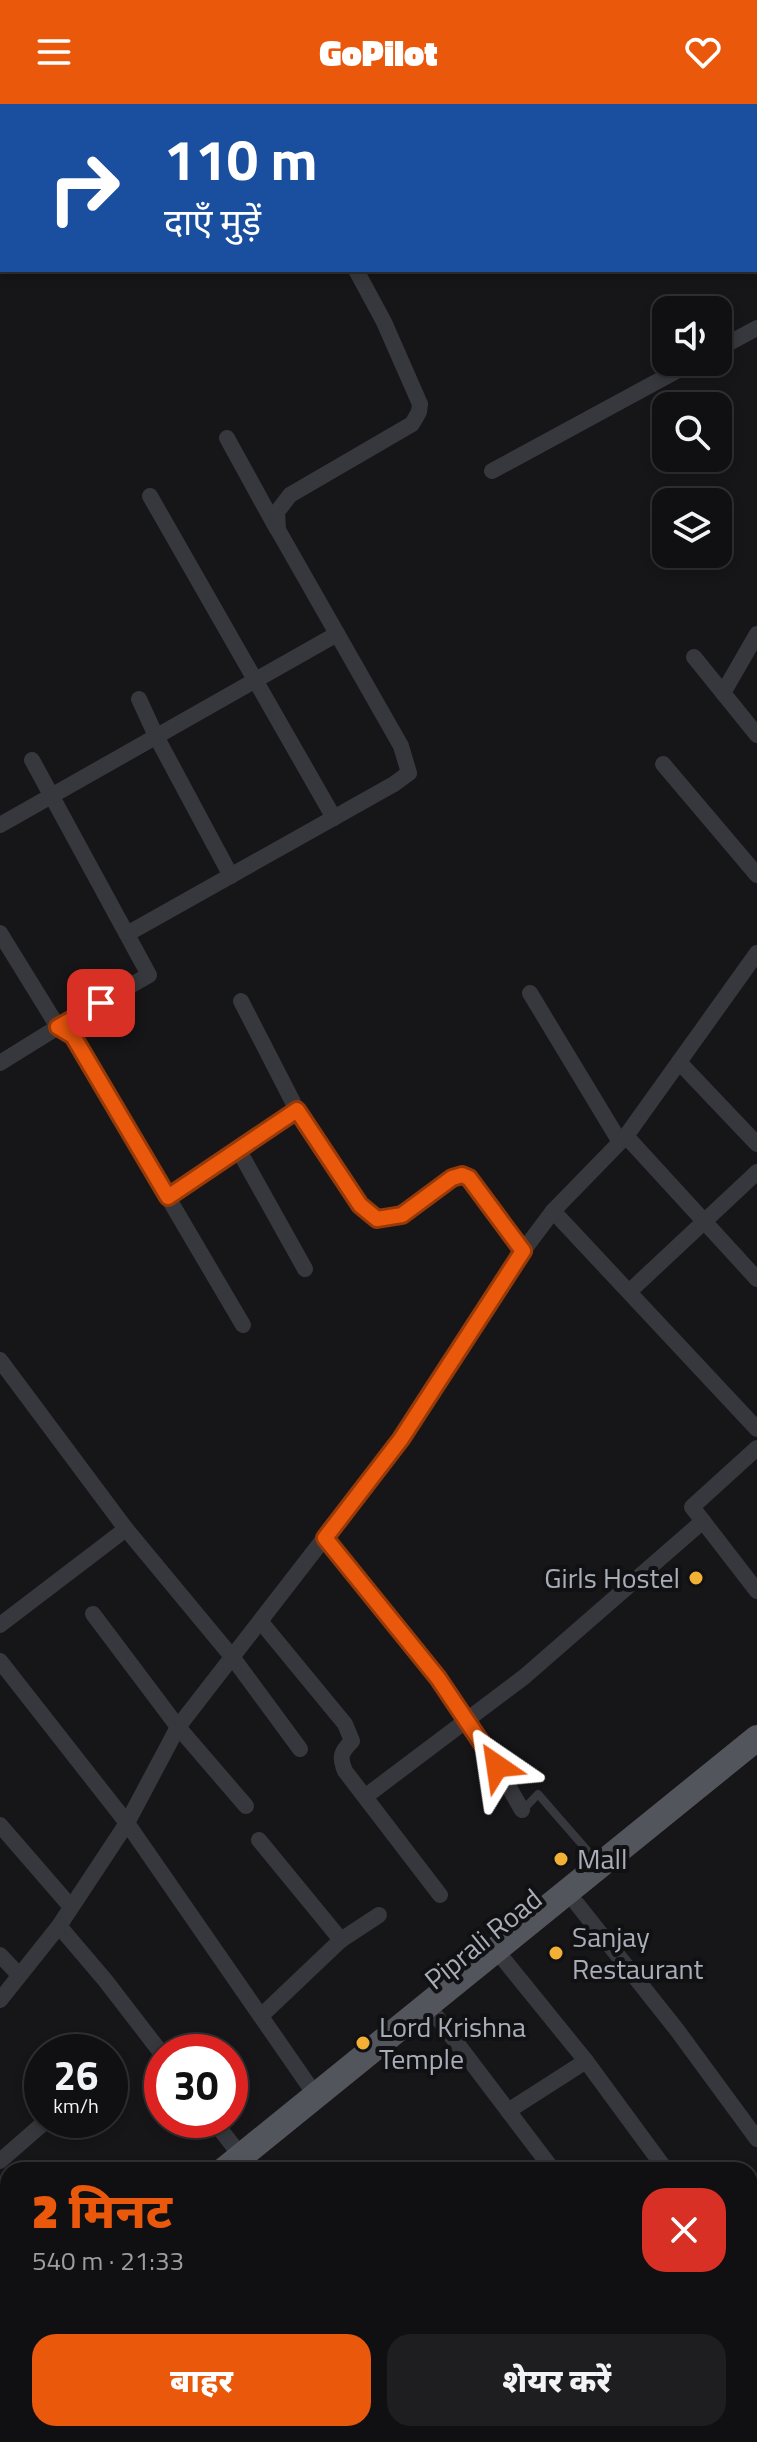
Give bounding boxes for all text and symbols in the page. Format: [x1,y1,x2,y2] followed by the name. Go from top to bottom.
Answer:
[319,25,438,80] text: GoPilot
[32,30,76,74] icon: menu
[681,30,725,74] icon: heart
[164,117,317,202] text: 110 m
[32,136,136,240] icon: right
[164,194,261,249] text: दाएँ मुड़ें
[652,296,732,568] map controls
[652,296,732,376] button: sound
[652,392,732,472] button: search
[652,488,732,568] button: layers
[67,969,135,1037] pin
[79,981,123,1025] icon: arrive
[544,1556,680,1599] place label: Girls Hostel
[687,1569,705,1587] marker: Girls Hostel
[455,1724,539,1808] position arrow
[577,1837,627,1880] place label: Mall
[552,1850,570,1868] marker: Mall
[415,1878,551,2000] street label: Piprali Road
[572,1915,704,1990] place label: Sanjay Restaurant
[547,1944,565,1962] marker: Sanjay Restaurant
[379,2005,526,2080] place label: Lord Krishna Temple
[144,2034,248,2138] speed limit sign: 30
[354,2034,372,2052] marker: Lord Krishna Temple
[54,2045,98,2106] text: 26
[53,2090,99,2121] text: km/h
[32,2174,172,2247] text: 2 मिनट
[642,2188,726,2272] button: close
[32,2241,184,2280] text: 540 m · 21:33
[32,2334,371,2426] button: बाहर
[387,2334,726,2426] button: शेयर करें

